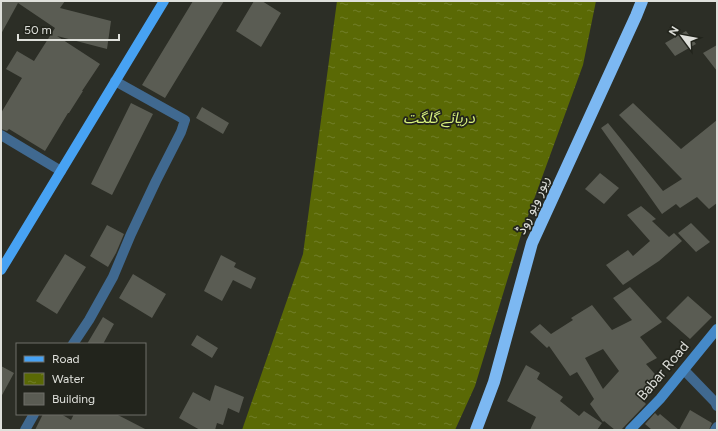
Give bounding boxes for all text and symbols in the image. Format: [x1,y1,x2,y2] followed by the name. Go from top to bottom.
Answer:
[18,16,119,42] scale bar
[662,16,702,56] north arrow
[24,23,52,37] text: 50 m
[666,24,682,38] text: N
[403,109,476,128] water label: دریائے گلگت
[512,173,554,237] street label: ریور ویو روڈ
[634,338,692,404] street label: Babar Road
[16,343,146,415] legend
[52,352,80,366] text: Road
[52,372,84,386] text: Water
[52,392,95,406] text: Building

